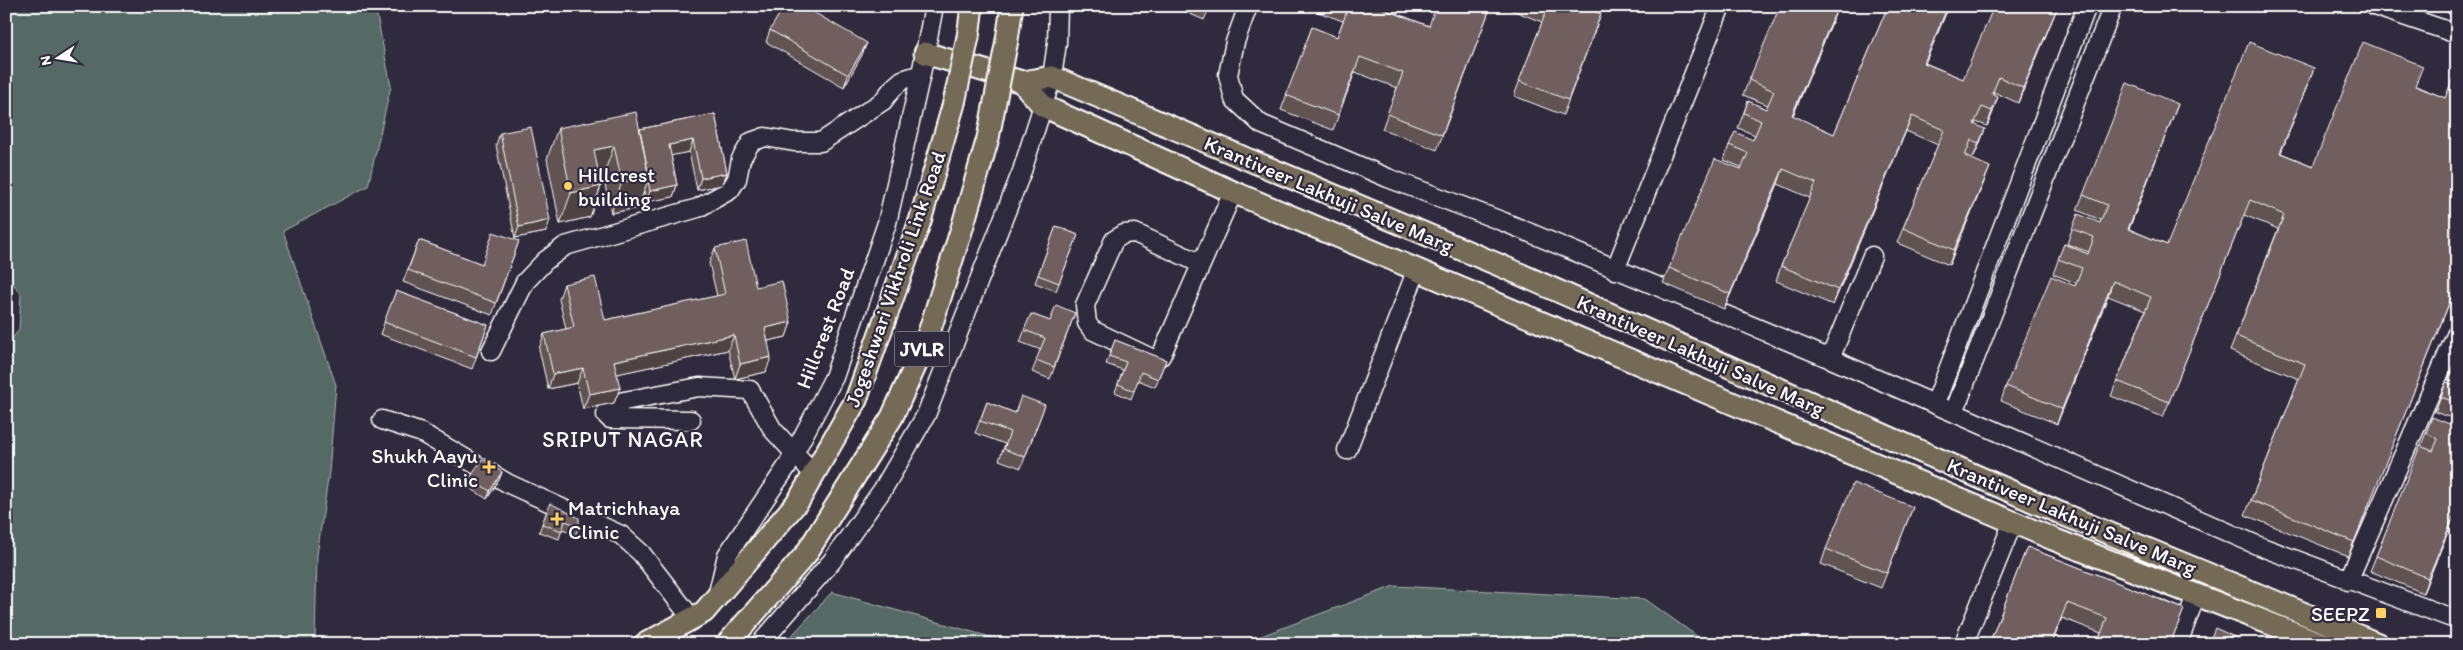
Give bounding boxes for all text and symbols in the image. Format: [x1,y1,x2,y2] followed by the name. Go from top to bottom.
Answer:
[32,32,82,82] north arrow
[36,54,55,67] text: N
[1200,130,1458,258] street label: Krantiveer Lakhuji Salve Marg
[839,147,951,410] street label: Jogeshwari Vikhroli Link Road
[578,162,655,211] place label: Hillcrest building
[562,180,574,192] marker: Hillcrest building
[790,263,860,392] street label: Hillcrest Road
[1573,289,1829,421] street label: Krantiveer Lakhuji Salve Marg
[894,332,950,366] road number: JVLR
[542,426,704,453] district label: SRIPUT NAGAR
[371,443,478,492] place label: Shukh Aayu Clinic
[1943,452,2201,580] street label: Krantiveer Lakhuji Salve Marg
[482,460,496,474] marker: Shukh Aayu Clinic
[568,495,680,544] place label: Matrichhaya Clinic
[550,512,564,526] marker: Matrichhaya Clinic
[2311,601,2370,626] place label: SEEPZ
[2374,606,2388,620] marker: SEEPZ

